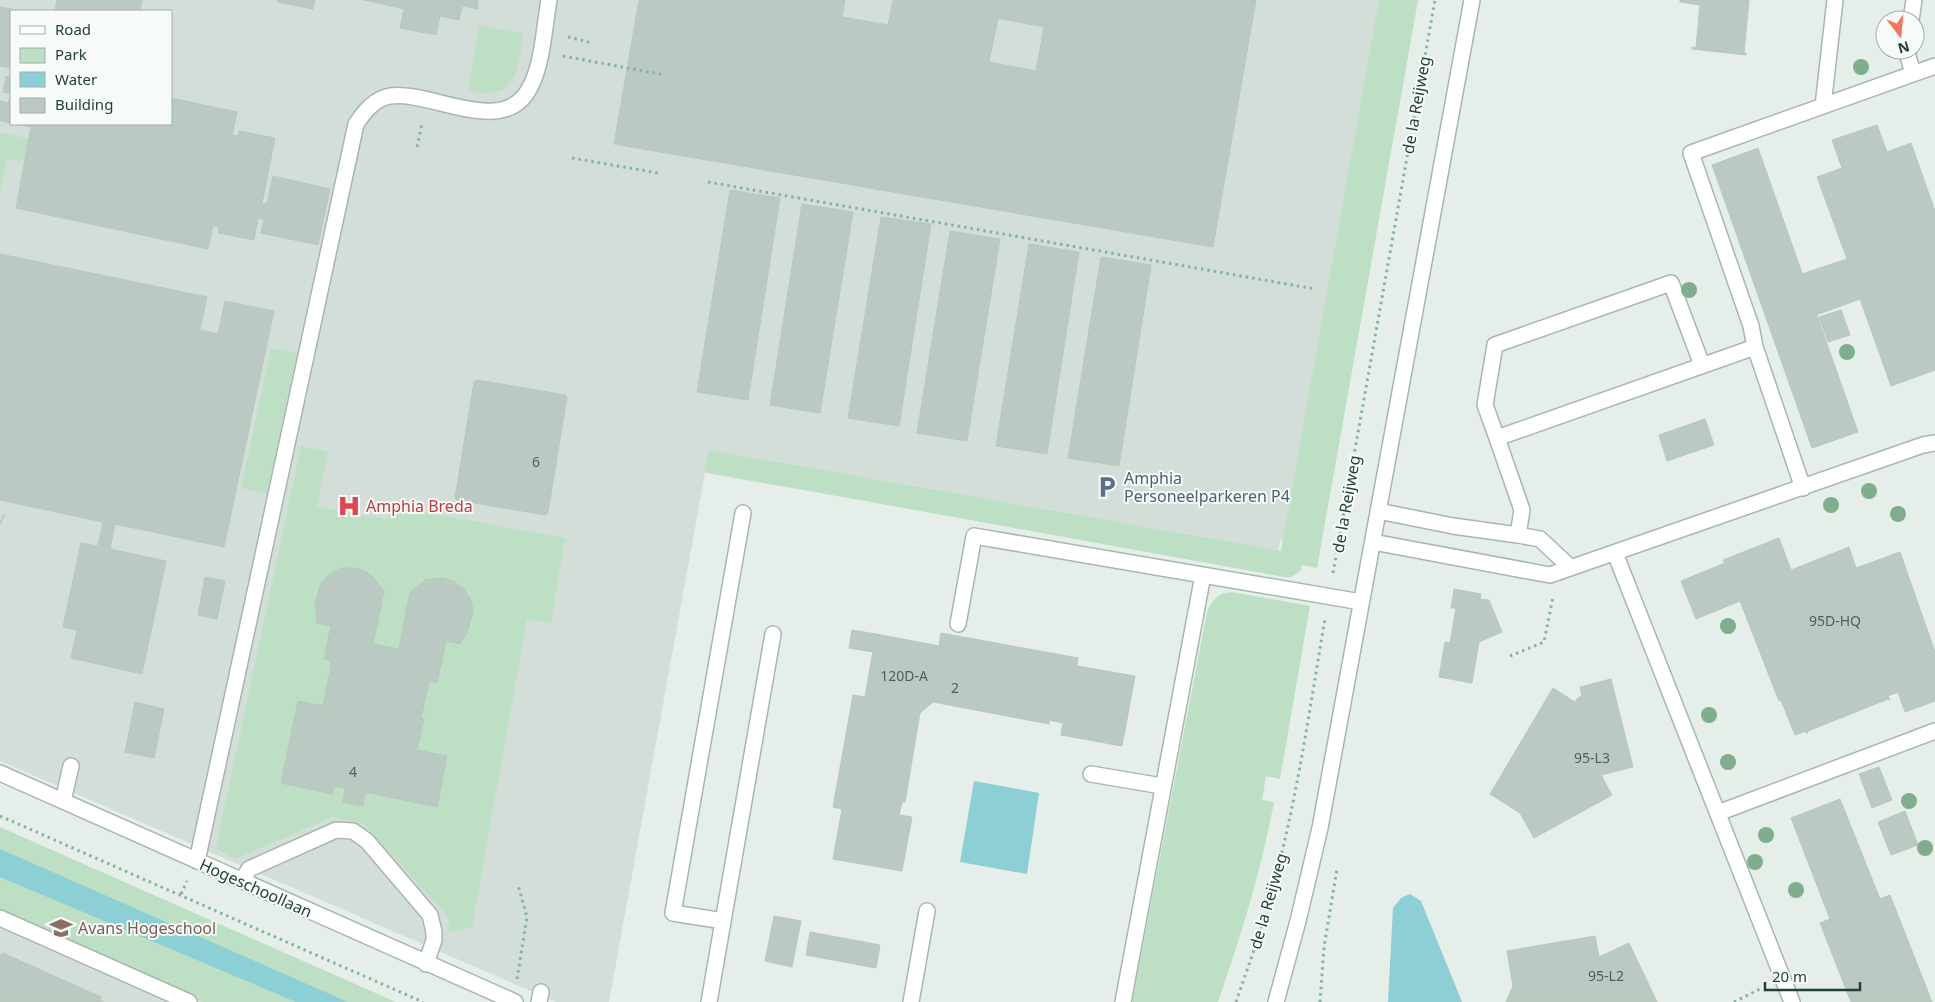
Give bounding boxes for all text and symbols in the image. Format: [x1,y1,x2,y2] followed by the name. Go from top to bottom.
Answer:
[10,10,172,125] legend
[1875,10,1925,60] north arrow
[55,19,91,39] text: Road
[1896,37,1912,59] text: N
[55,44,87,64] text: Park
[1397,54,1435,156] street label: de la Reijweg
[55,69,97,89] text: Water
[55,94,113,114] text: Building
[532,452,540,471] house number: 6
[1327,453,1365,555] street label: de la Reijweg
[1124,467,1290,507] place label: Amphia Personeelparkeren P4
[1094,474,1120,500] parking icon: Amphia Personeelparkeren P4
[336,493,362,519] hospital icon: Amphia Breda
[366,495,473,517] place label: Amphia Breda
[1809,611,1861,630] house number: 95D-HQ
[880,666,928,685] house number: 120D-A
[951,678,959,697] house number: 2
[1574,748,1610,767] house number: 95-L3
[349,762,357,781] house number: 4
[1244,850,1292,952] street label: de la Reijweg
[196,853,316,923] street label: Hogeschoollaan
[48,915,74,941] school or university icon: Avans Hogeschool
[78,917,216,939] place label: Avans Hogeschool
[1765,960,1860,992] scale bar
[1588,966,1624,985] house number: 95-L2
[1772,966,1807,986] text: 20 m

